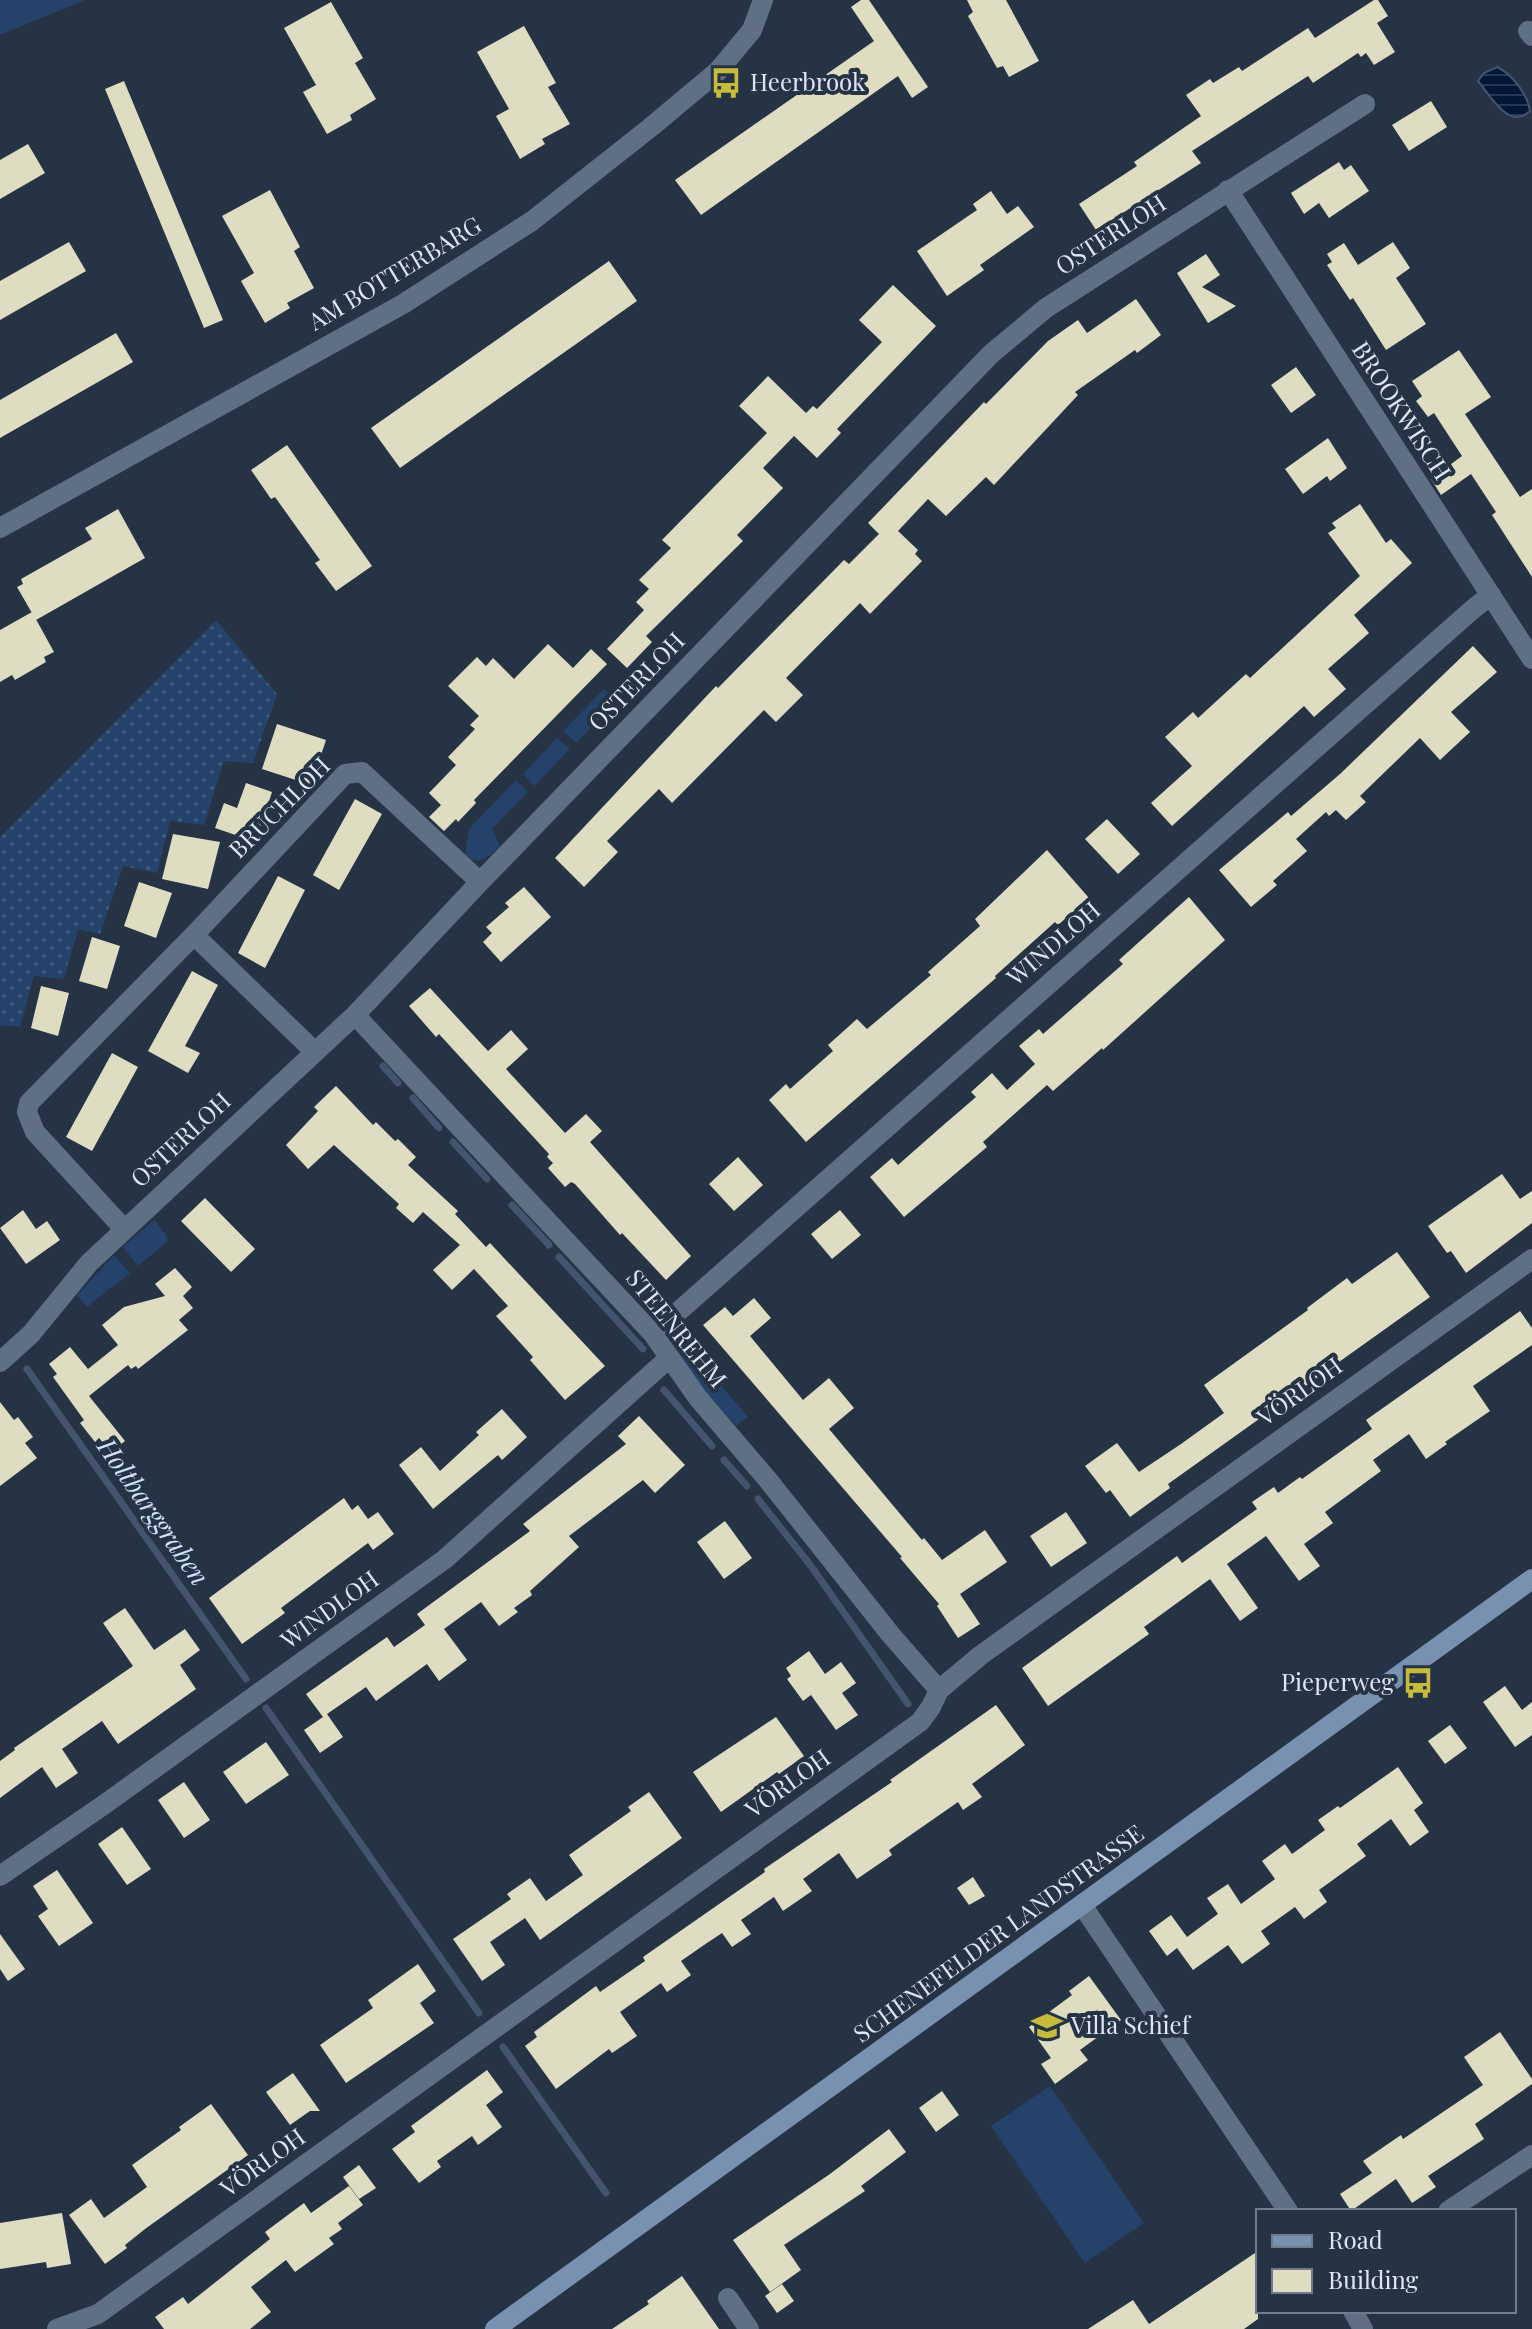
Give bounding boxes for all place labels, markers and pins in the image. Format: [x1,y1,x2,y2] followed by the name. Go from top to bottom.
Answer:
[750,65,866,97] place label: Heerbrook
[709,66,743,100] bus stop icon: Heerbrook
[1281,1665,1394,1697] place label: Pieperweg
[1401,1666,1435,1700] bus stop icon: Pieperweg
[1070,2008,1192,2040] place label: Villa Schief
[1030,2009,1064,2043] school or university icon: Villa Schief

